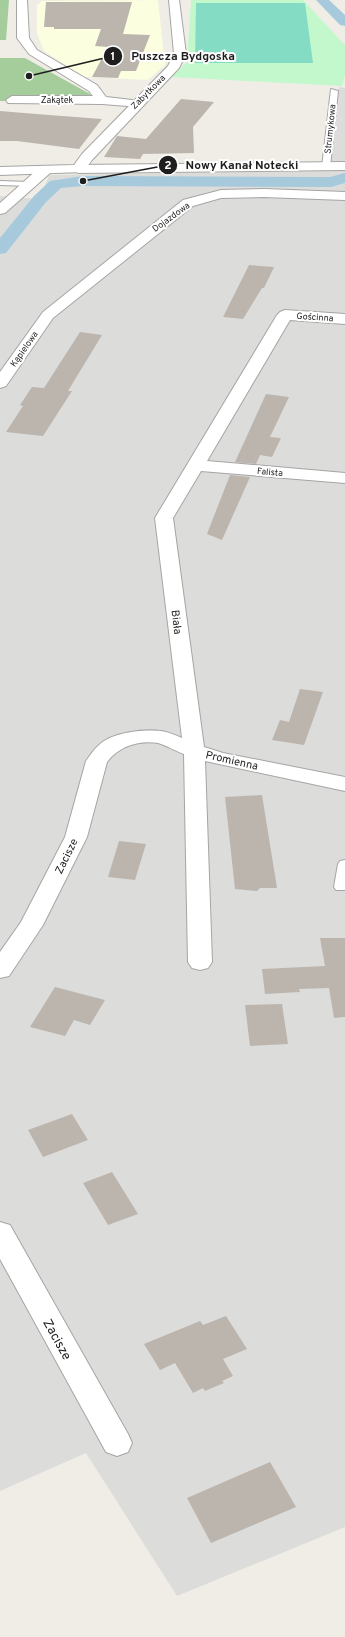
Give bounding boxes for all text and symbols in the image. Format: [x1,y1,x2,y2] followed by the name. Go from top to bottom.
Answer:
[103,44,243,68] callout: Puszcza Bydgoska
[111,49,115,65] text: 1
[131,49,235,65] text: Puszcza Bydgoska
[129,73,168,112] street label: Zabytkowa
[41,95,74,106] street label: Zakątek
[322,103,339,154] street label: Strumykowa
[158,153,307,177] callout: Nowy Kanał Notecki
[164,158,172,174] text: 2
[186,158,298,174] text: Nowy Kanał Notecki
[150,200,192,235] street label: Dojazdowa
[296,311,334,324] street label: Gościnna
[8,329,41,369] street label: Kąpielowa
[257,466,284,479] street label: Falista
[168,609,184,635] street label: Biała
[204,748,260,774] street label: Promienna
[52,836,82,876] street label: Zacisze
[38,1317,74,1363] street label: Zacisze

